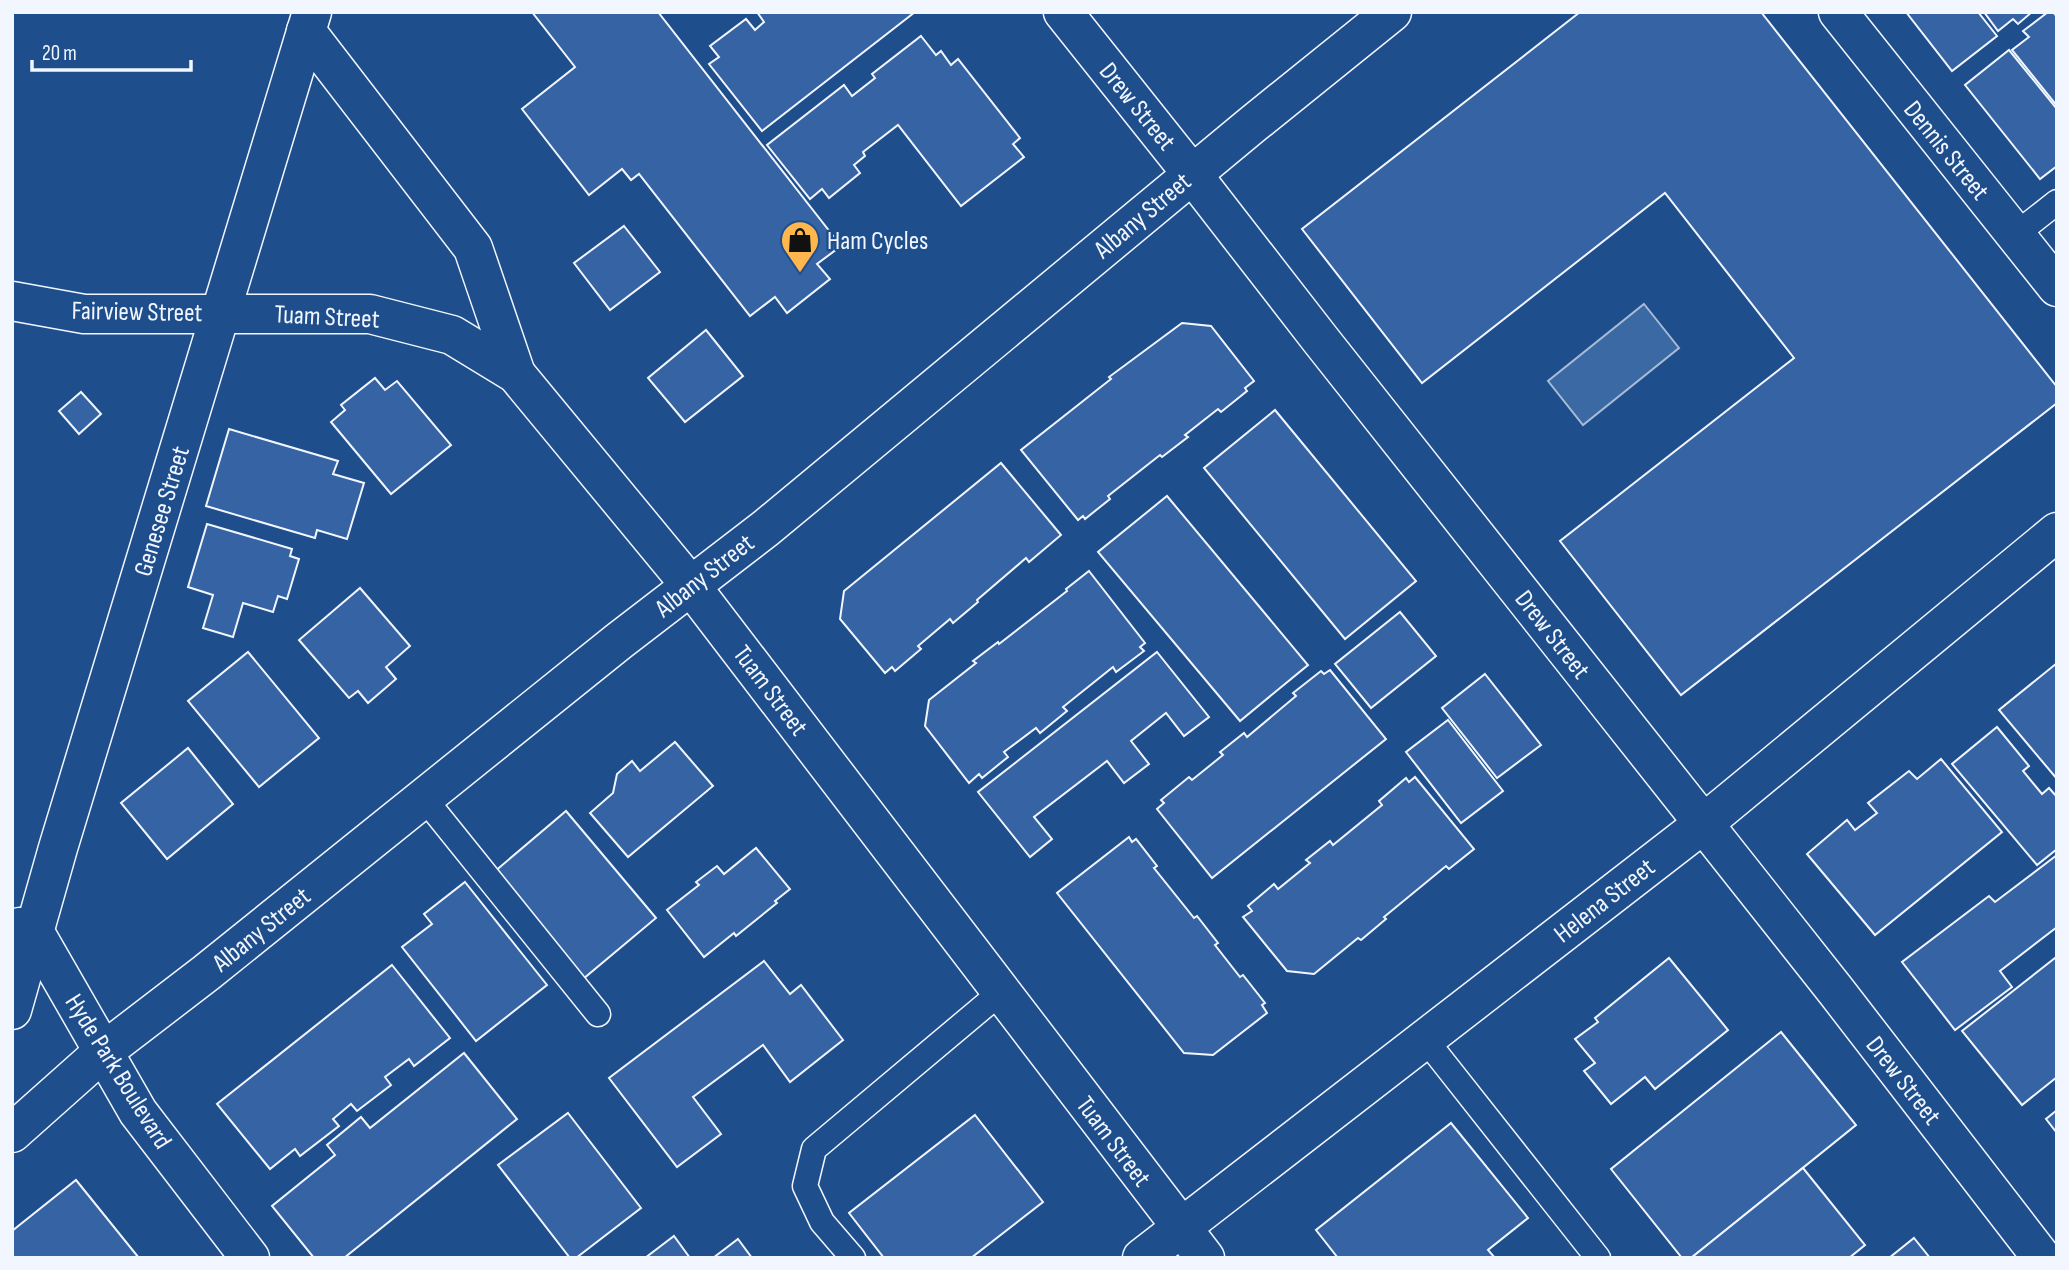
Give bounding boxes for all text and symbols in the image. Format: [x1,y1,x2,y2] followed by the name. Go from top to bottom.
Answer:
[32,28,191,72] scale bar
[42,41,77,66] text: 20 m
[1092,57,1182,157] street label: Drew Street
[1896,95,1995,207] street label: Dennis Street
[1087,167,1198,266] street label: Albany Street
[779,219,821,274] shop icon: Ham Cycles
[827,226,928,257] place label: Ham Cycles
[71,296,203,329] street label: Fairview Street
[274,299,380,336] street label: Tuam Street
[128,443,197,580] street label: Genesee Street
[648,528,761,625] street label: Albany Street
[1508,584,1596,685] street label: Drew Street
[726,640,814,742] street label: Tuam Street
[1548,852,1661,950] street label: Helena Street
[206,881,317,980] street label: Albany Street
[58,989,178,1155] street label: Hyde Park Boulevard
[1859,1030,1947,1131] street label: Drew Street
[1069,1091,1157,1193] street label: Tuam Street

